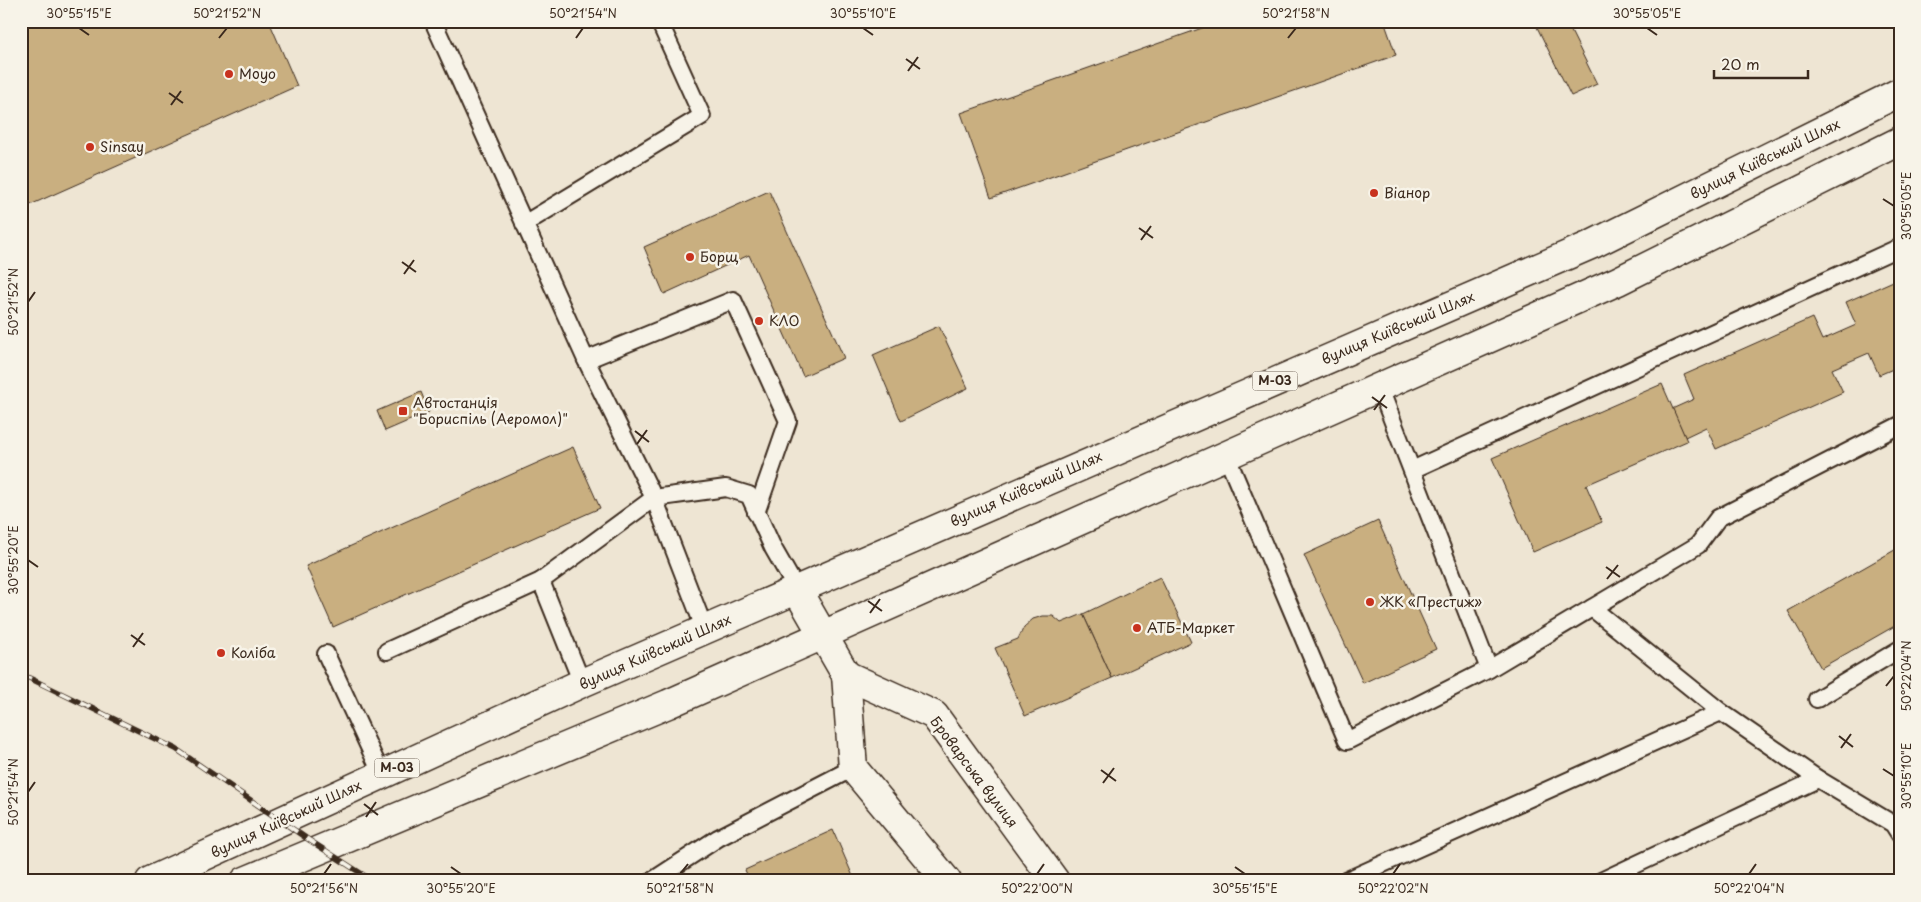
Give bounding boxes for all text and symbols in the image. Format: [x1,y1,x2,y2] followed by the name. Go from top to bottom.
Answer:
[46,4,112,22] text: 30°55'15"E
[193,4,261,22] text: 50°21'52"N
[549,4,617,22] text: 50°21'54"N
[830,4,896,22] text: 30°55'10"E
[1262,4,1330,22] text: 50°21'58"N
[1613,4,1681,22] text: 30°55'05"E
[1714,48,1807,80] scale bar
[1721,52,1760,75] text: 20 m
[239,63,276,84] place label: Moyo
[223,68,235,80] marker: Moyo
[1686,113,1843,204] street label: вулиця Київський Шлях
[100,136,144,157] place label: Sinsay
[84,141,96,153] marker: Sinsay
[1897,172,1915,240] text: 30°55'05"E
[1384,182,1430,203] place label: Віанор
[1368,187,1380,199] marker: Віанор
[700,246,739,267] place label: Борщ
[684,251,696,263] marker: Борщ
[4,268,22,336] text: 50°21'52"N
[1318,286,1478,369] street label: вулиця Київський Шлях
[769,310,800,331] place label: КЛО
[753,315,765,327] marker: КЛО
[1252,372,1298,391] road number: М-03
[413,392,568,429] place label: Автостанція "Бориспіль (Аеромол)"
[397,405,409,417] marker: Автостанція "Бориспіль (Аеромол)"
[946,446,1105,532] street label: вулиця Київський Шлях
[4,525,22,595] text: 30°55'20"E
[1379,591,1482,612] place label: ЖК «Престиж»
[1364,596,1376,608] marker: ЖК «Престиж»
[575,609,734,695] street label: вулиця Київський Шлях
[1147,617,1235,638] place label: АТБ-Маркет
[1131,622,1143,634] marker: АТБ-Маркет
[1897,640,1915,712] text: 50°22'04"N
[231,642,276,663] place label: Коліба
[215,647,227,659] marker: Коліба
[926,712,1023,832] street label: Броварська вулиця
[1897,743,1915,809] text: 30°55'10"E
[4,758,22,826] text: 50°21'54"N
[374,758,420,778] road number: М-03
[207,774,365,863] street label: вулиця Київський Шлях
[290,879,358,897] text: 50°21'56"N
[426,879,496,897] text: 30°55'20"E
[646,879,714,897] text: 50°21'58"N
[1001,879,1073,897] text: 50°22'00"N
[1212,879,1278,897] text: 30°55'15"E
[1357,879,1429,897] text: 50°22'02"N
[1713,879,1785,897] text: 50°22'04"N

